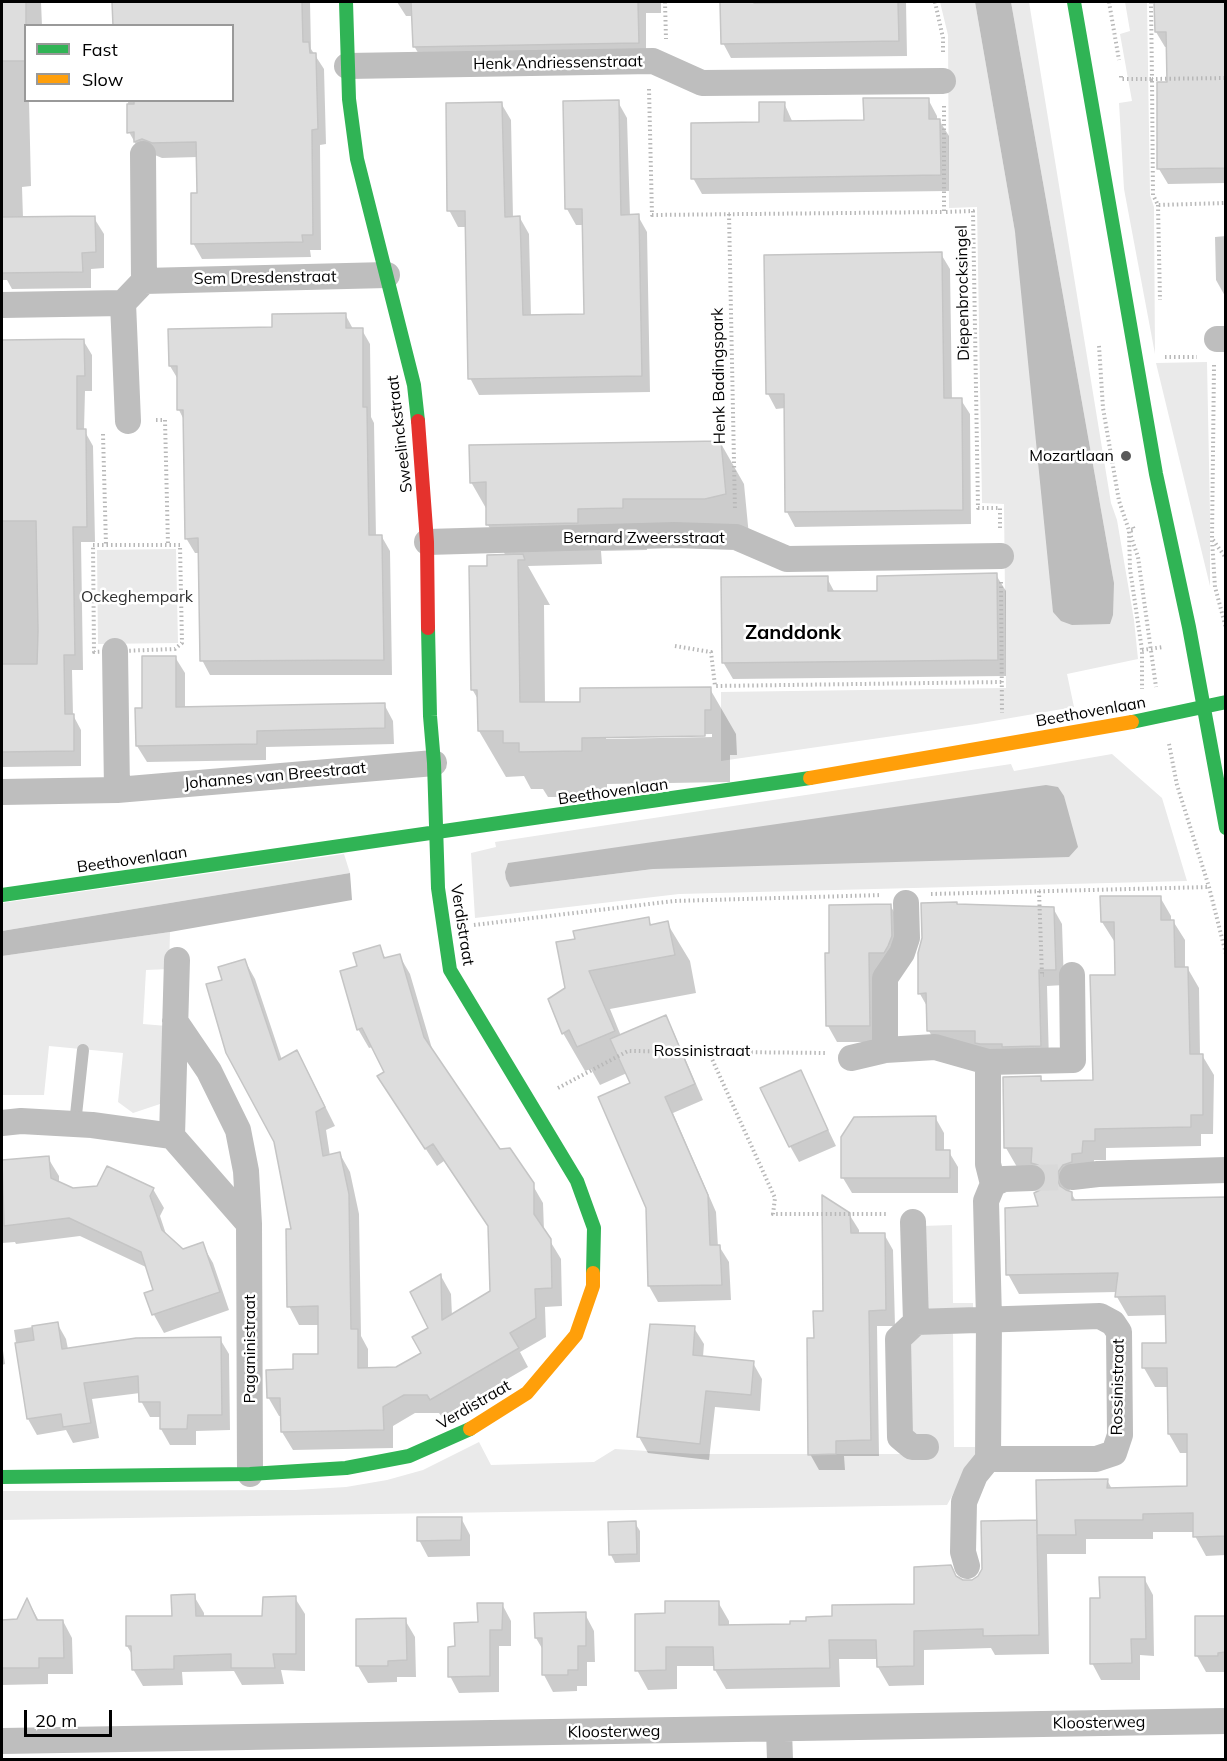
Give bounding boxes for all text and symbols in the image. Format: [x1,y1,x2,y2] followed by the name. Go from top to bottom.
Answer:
[24,24,234,102] legend
[82,38,118,61] text: Fast
[473,52,643,74] street label: Henk Andriessenstraat
[82,68,123,91] text: Slow
[952,225,974,361] street label: Diepenbrocksingel
[193,267,337,289] street label: Sem Dresdenstraat
[708,307,730,445] street label: Henk Badingspark
[383,374,417,494] street label: Sweelinckstraat
[1029,446,1114,466] place label: Mozartlaan
[1119,449,1133,463] marker: Mozartlaan
[563,528,725,548] street label: Bernard Zweersstraat
[81,587,193,607] park label: Ockeghempark
[745,621,841,645] district label: Zanddonk
[1035,693,1147,731] street label: Beethovenlaan
[183,758,367,794] street label: Johannes van Breestraat
[557,775,669,809] street label: Beethovenlaan
[76,843,188,877] street label: Beethovenlaan
[446,883,478,967] street label: Verdistraat
[654,1041,750,1061] street label: Rossinistraat
[240,1294,260,1404] street label: Paganinistraat
[1108,1338,1128,1436] street label: Rossinistraat
[434,1376,514,1434] street label: Verdistraat
[27,1698,116,1736] scale bar
[35,1709,77,1732] text: 20 m
[1052,1713,1146,1733] street label: Kloosterweg
[567,1722,661,1742] street label: Kloosterweg

